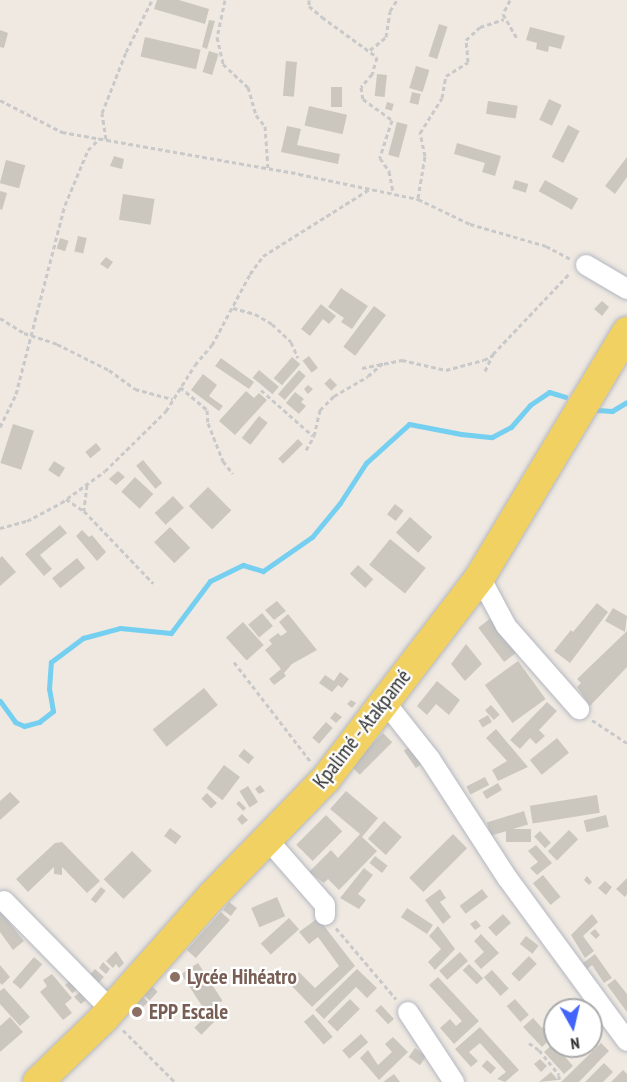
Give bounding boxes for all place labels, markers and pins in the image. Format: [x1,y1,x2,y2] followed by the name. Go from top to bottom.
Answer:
[187,964,297,990] place label: Lycée Hihéatro
[168,970,182,984] marker: Lycée Hihéatro
[149,999,229,1025] place label: EPP Escale
[130,1005,144,1019] marker: EPP Escale

